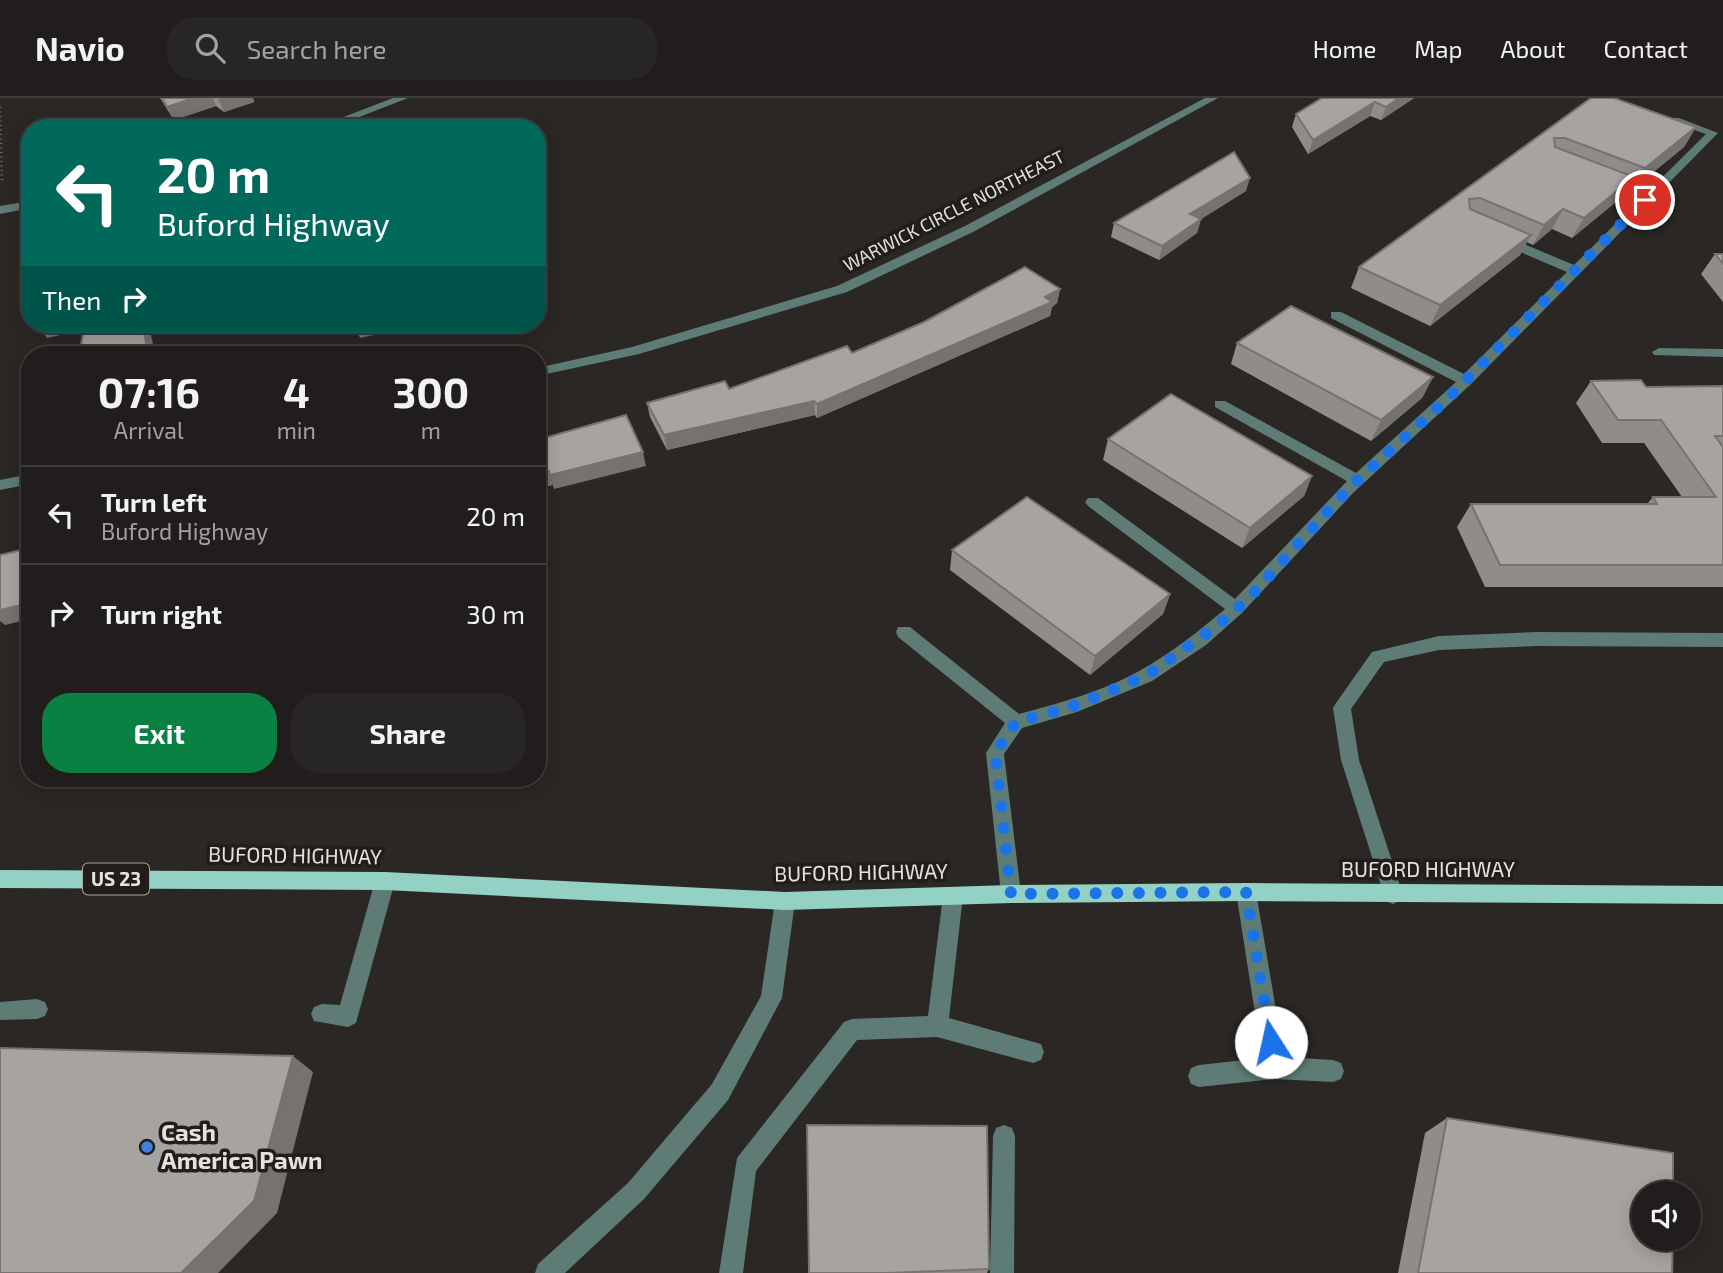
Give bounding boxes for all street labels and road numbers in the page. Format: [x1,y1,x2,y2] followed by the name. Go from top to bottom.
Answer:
[839,144,1068,276] street label: WARWICK CIRCLE NORTHEAST
[208,840,382,869] street label: BUFORD HIGHWAY
[1341,856,1515,881] street label: BUFORD HIGHWAY
[774,857,948,886] street label: BUFORD HIGHWAY
[83,864,149,894] road number: US 23

